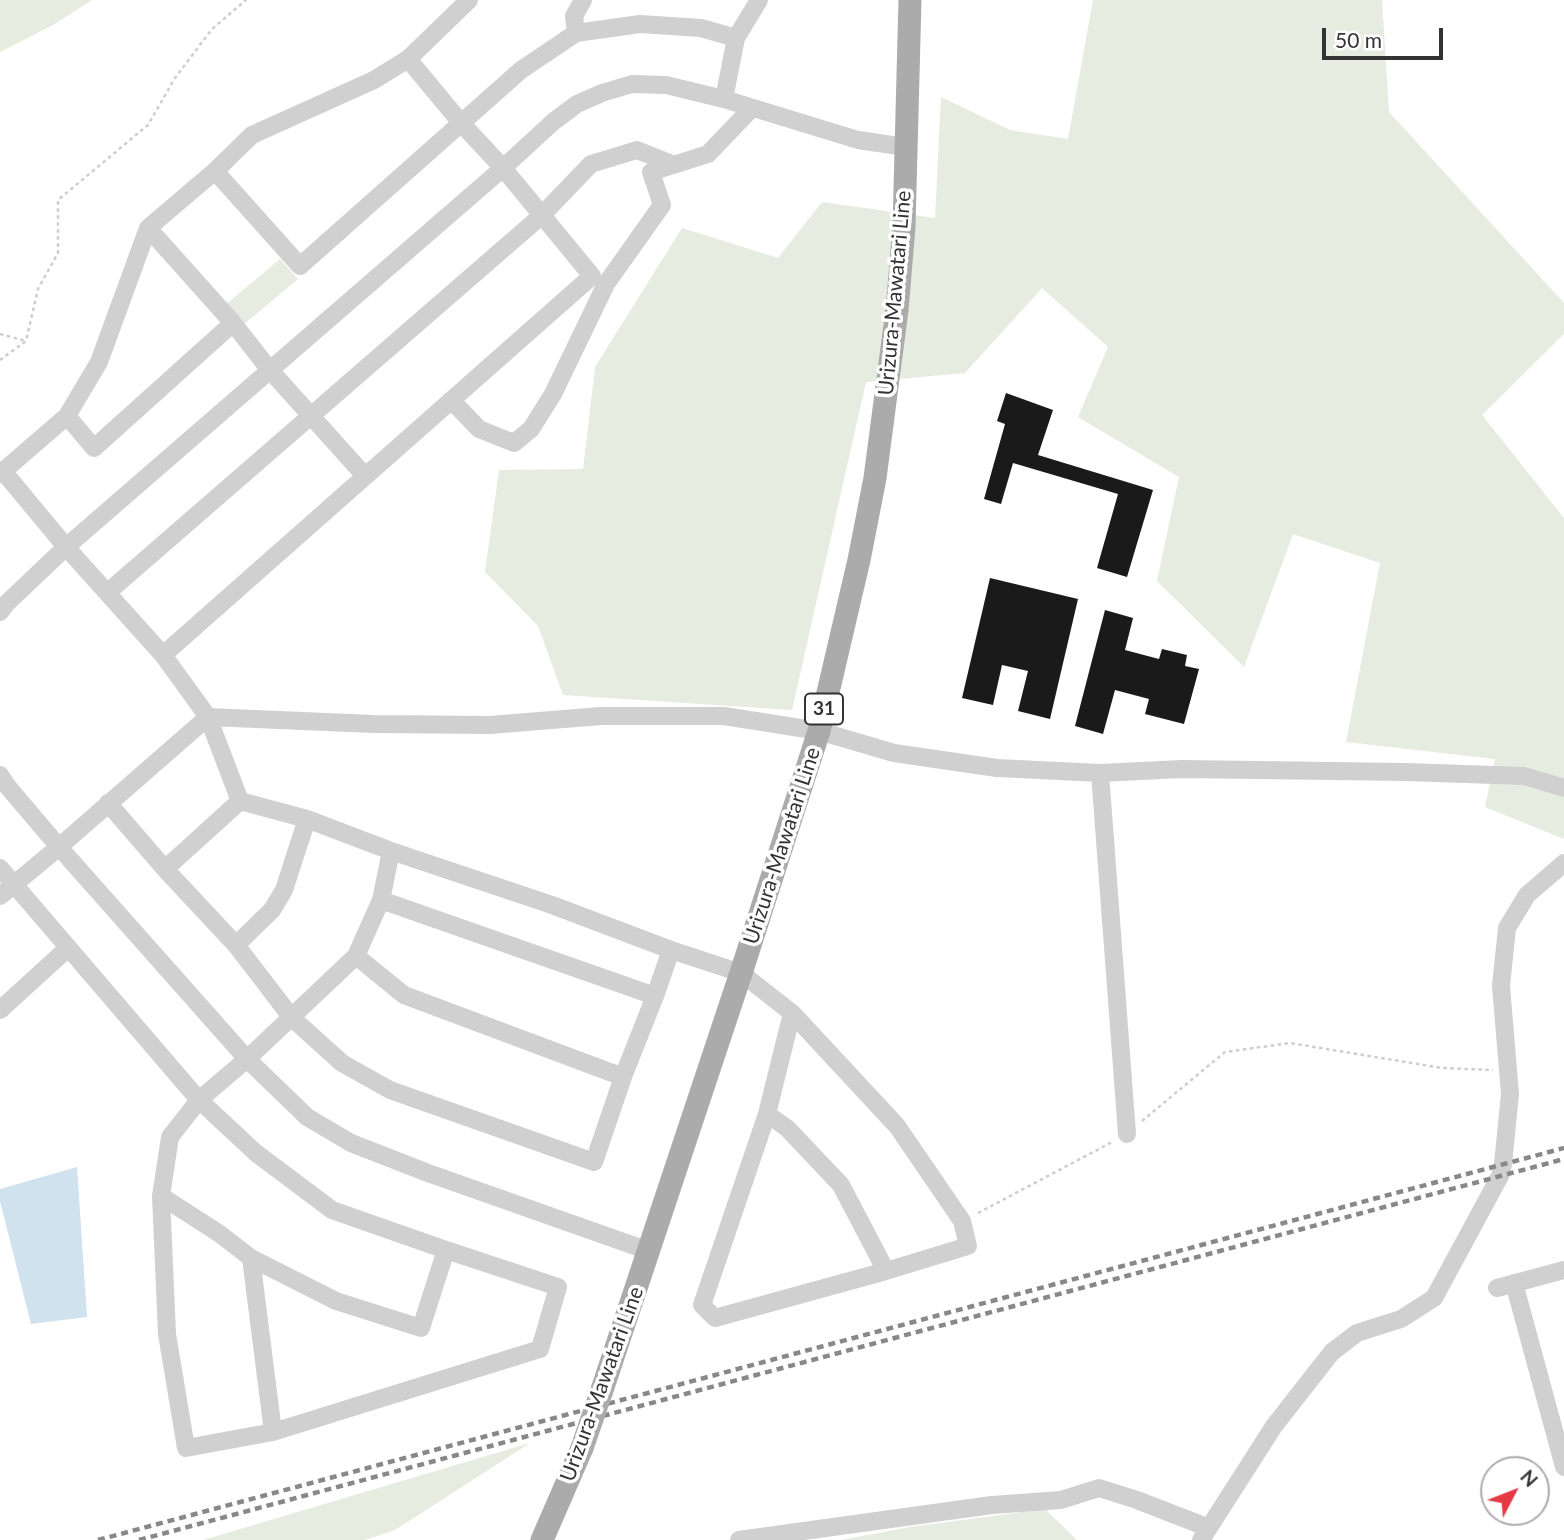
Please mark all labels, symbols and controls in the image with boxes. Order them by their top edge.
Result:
scale bar [1326,14,1447,58]
text: 50 m [1335,27,1382,52]
street label: Urizura-Mawatari Line [873,189,917,397]
road number: 31 [805,694,843,724]
street label: Urizura-Mawatari Line [738,744,826,948]
street label: Urizura-Mawatari Line [555,1283,649,1485]
north arrow [1480,1456,1550,1526]
text: N [1516,1465,1543,1491]

